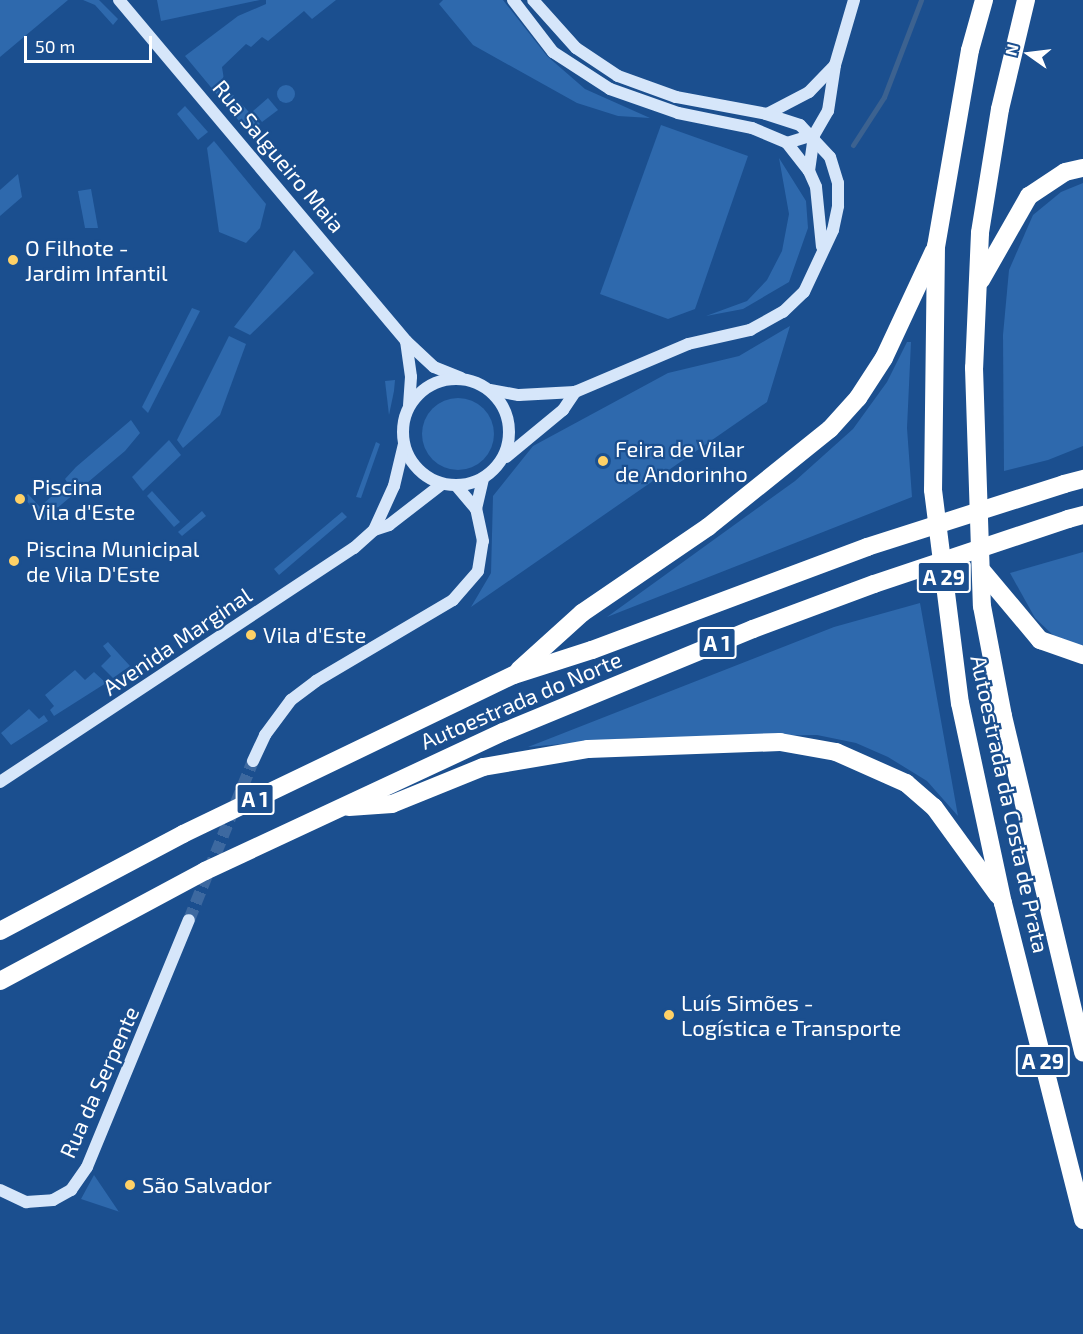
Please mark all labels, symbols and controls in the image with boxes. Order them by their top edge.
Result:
scale bar [27,24,154,62]
north arrow [999,24,1059,84]
text: 50 m [35,35,75,57]
text: N [1000,42,1022,57]
street label: Rua Salgueiro Maia [208,74,350,238]
place label: O Filhote - Jardim Infantil [25,234,168,286]
marker: O Filhote - Jardim Infantil [6,253,20,267]
place label: Feira de Vilar de Andorinho [615,435,748,487]
marker: Feira de Vilar de Andorinho [596,454,610,468]
place label: Piscina Vila d'Este [32,473,135,524]
marker: Piscina Vila d'Este [13,492,27,506]
place label: Piscina Municipal de Vila D'Este [26,535,199,586]
marker: Piscina Municipal de Vila D'Este [7,554,21,568]
road number: A 29 [916,559,972,595]
street label: Avenida Marginal [98,582,256,700]
place label: Vila d'Este [263,622,366,648]
road number: A 1 [696,625,738,661]
marker: Vila d'Este [244,628,258,642]
street label: Autoestrada do Norte [416,646,626,754]
street label: Autoestrada da Costa de Prata [966,653,1054,955]
road number: A 1 [234,781,276,817]
place label: Luís Simões - Logística e Transporte [681,989,902,1040]
street label: Rua da Serpente [54,1002,144,1162]
marker: Luís Simões - Logística e Transporte [662,1008,676,1022]
road number: A 29 [1014,1043,1072,1079]
place label: São Salvador [142,1172,272,1198]
marker: São Salvador [123,1178,137,1192]

